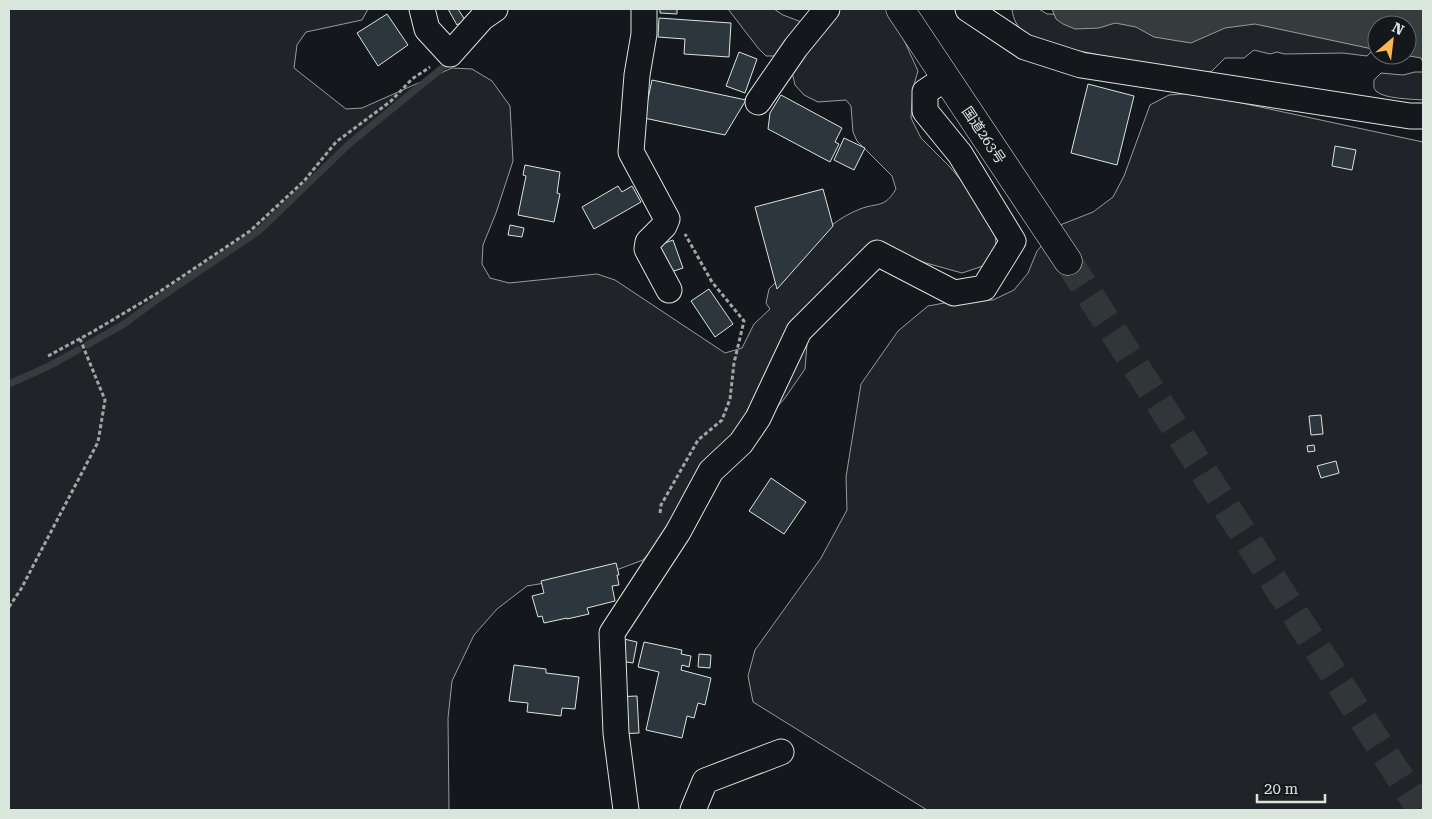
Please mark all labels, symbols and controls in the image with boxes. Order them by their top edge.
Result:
north arrow [1367,15,1417,65]
text: N [1390,19,1407,38]
street label: 国道263号 [959,103,1009,167]
scale bar [1257,772,1324,804]
text: 20 m [1264,780,1299,798]

